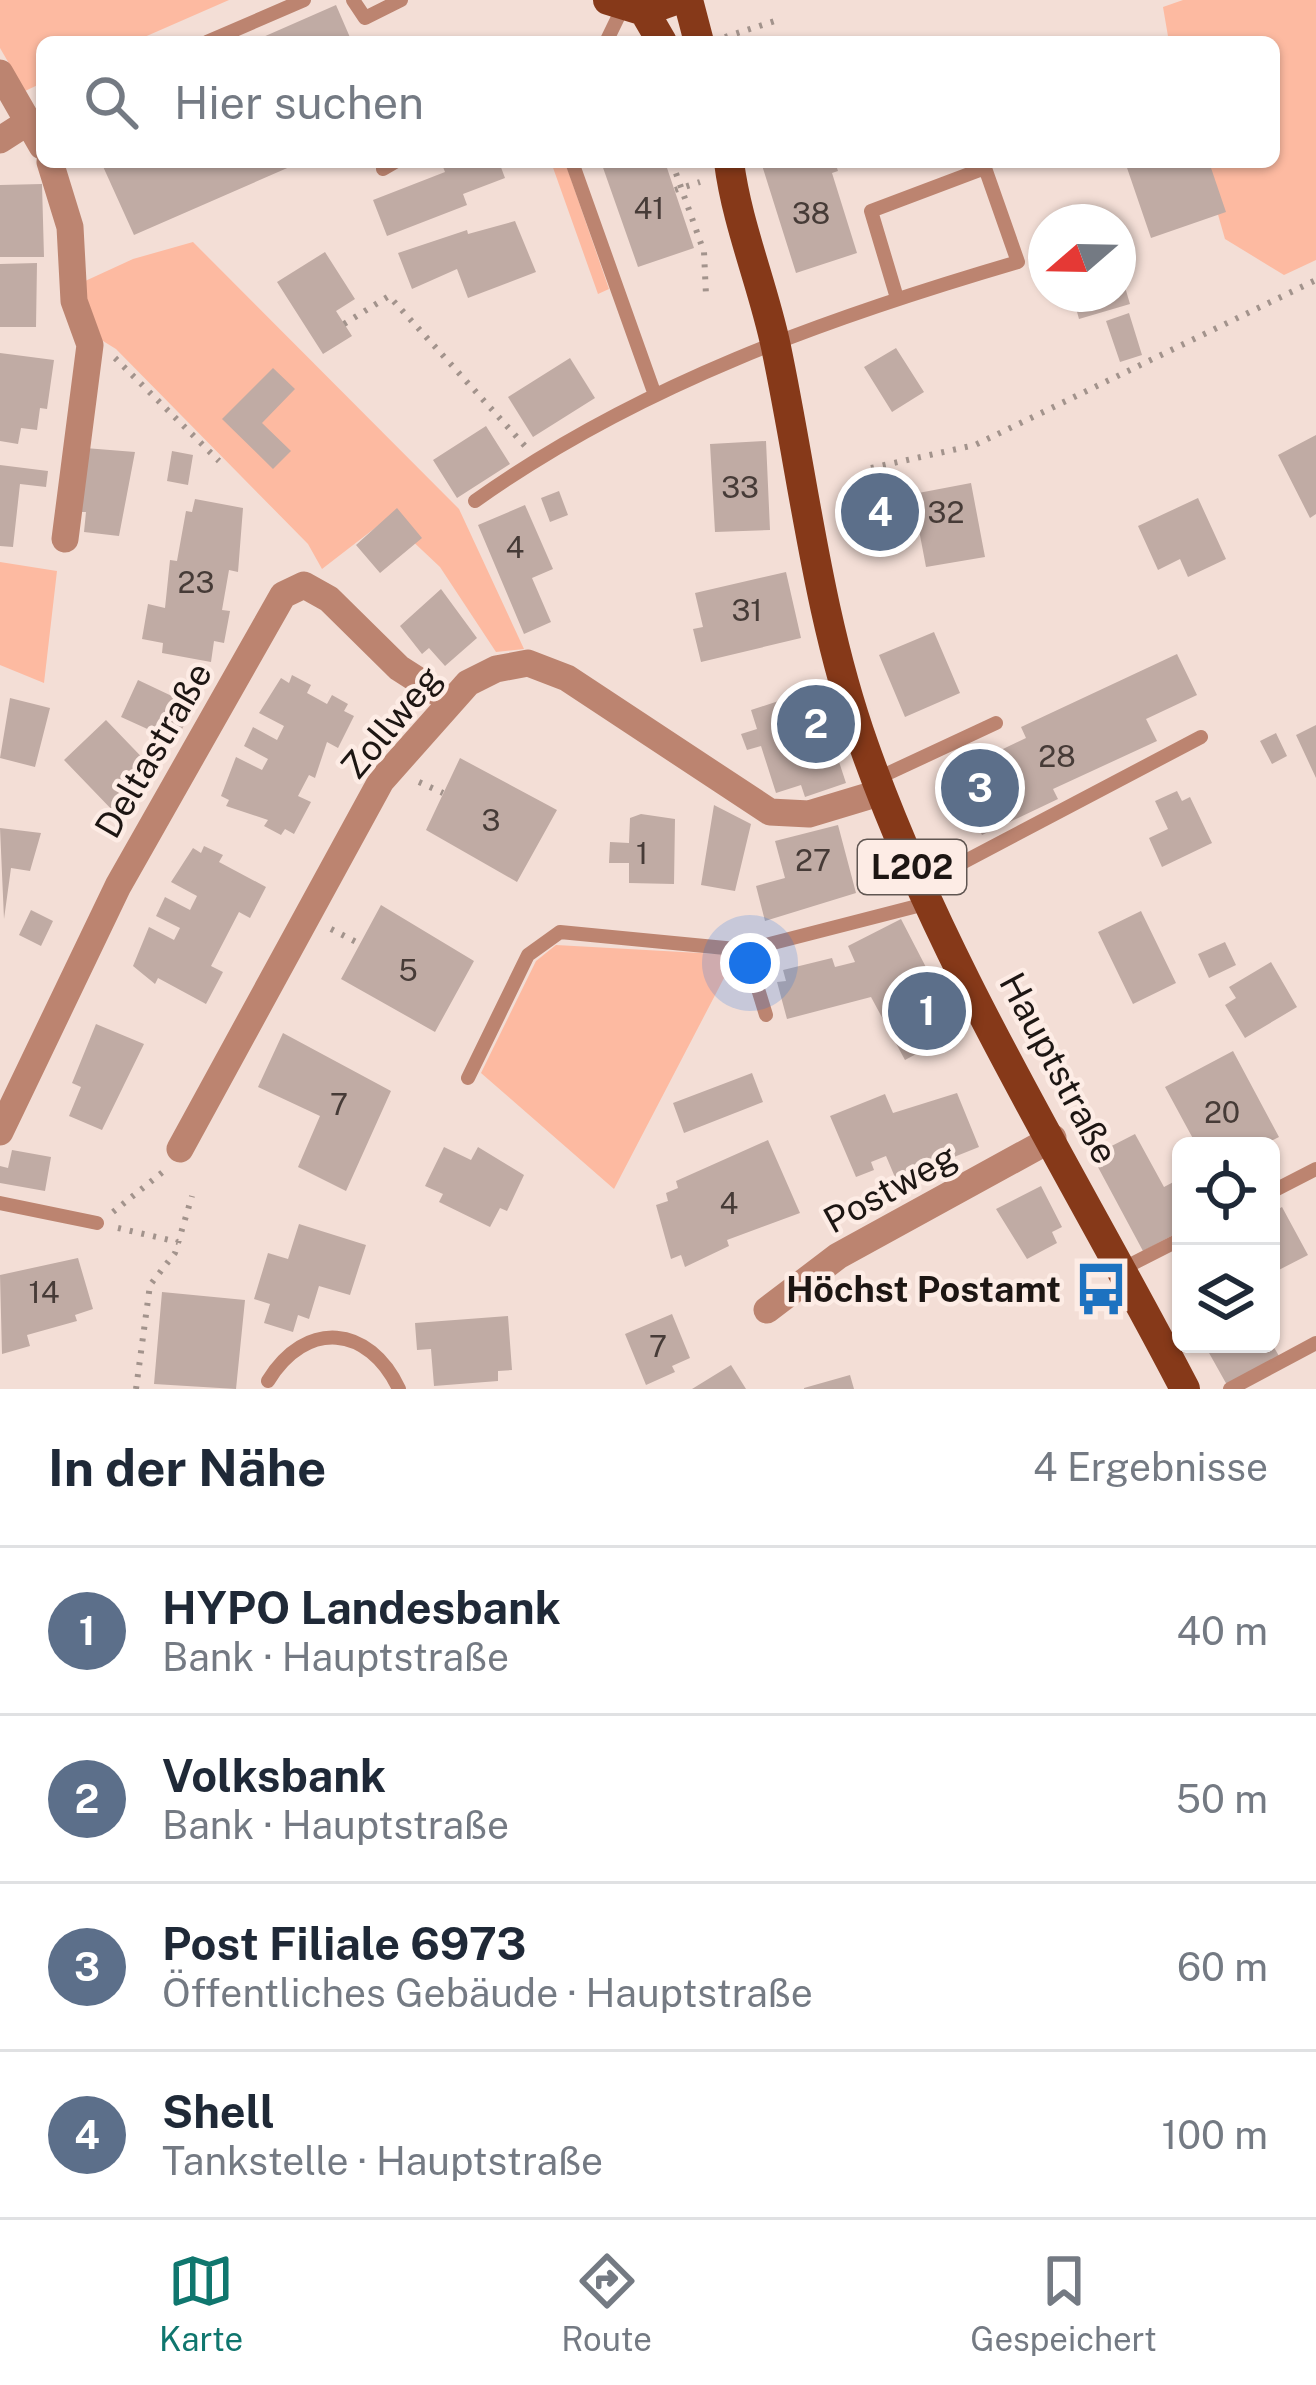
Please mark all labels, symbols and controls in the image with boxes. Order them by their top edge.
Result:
search box [36,36,1280,168]
icon: search [78,69,144,135]
text: Hier suchen [174,76,424,129]
house number: 41 [633,190,665,226]
house number: 38 [792,195,830,231]
north arrow [1028,204,1136,312]
pin: 4 [841,467,919,557]
house number: 33 [721,469,759,505]
house number: 32 [928,494,964,530]
house number: 4 [506,529,524,565]
house number: 23 [178,564,214,600]
house number: 31 [731,592,763,628]
street label: Deltastraße [86,655,220,845]
street label: Zollweg [332,657,450,787]
pin: 2 [777,679,855,769]
house number: 28 [1038,738,1076,774]
pin: 3 [941,743,1019,833]
house number: 3 [482,802,500,838]
house number: 1 [636,835,648,871]
road number: L202 [858,840,966,894]
house number: 27 [795,842,831,878]
your location [720,933,780,993]
house number: 5 [398,952,418,988]
pin: 1 [888,966,966,1056]
street label: Hauptstraße [991,966,1127,1170]
house number: 7 [330,1086,348,1122]
house number: 20 [1204,1094,1240,1130]
street label: Postweg [816,1134,964,1242]
map controls [1172,1137,1280,1353]
button: locate [1172,1137,1280,1245]
house number: 4 [720,1185,738,1221]
button: layers [1172,1245,1280,1353]
bus stop icon: Höchst Postamt [1072,1260,1130,1318]
place label: Höchst Postamt [786,1268,1061,1310]
house number: 14 [28,1274,60,1310]
house number: 7 [649,1328,667,1364]
text: In der Nähe [48,1438,326,1497]
text: 4 Ergebnisse [1033,1444,1268,1490]
text: HYPO Landesbank [162,1581,561,1634]
text: 1 [79,1608,95,1654]
text: 40 m [1176,1608,1268,1654]
text: Bank · Hauptstraße [162,1634,509,1680]
text: Volksbank [162,1749,386,1802]
text: 2 [75,1776,99,1822]
text: 50 m [1176,1776,1268,1822]
text: Bank · Hauptstraße [162,1802,509,1848]
text: Post Filiale 6973 [162,1917,526,1970]
text: 3 [74,1944,100,1990]
text: 60 m [1177,1944,1268,1990]
text: Öffentliches Gebäude · Hauptstraße [162,1970,813,2016]
text: Shell [162,2085,275,2138]
text: 4 [74,2112,100,2158]
text: 100 m [1161,2112,1268,2158]
text: Tankstelle · Hauptstraße [162,2138,603,2184]
tab: Karte [159,2248,243,2358]
tab: Route [561,2248,652,2358]
tab: Gespeichert [970,2248,1157,2358]

